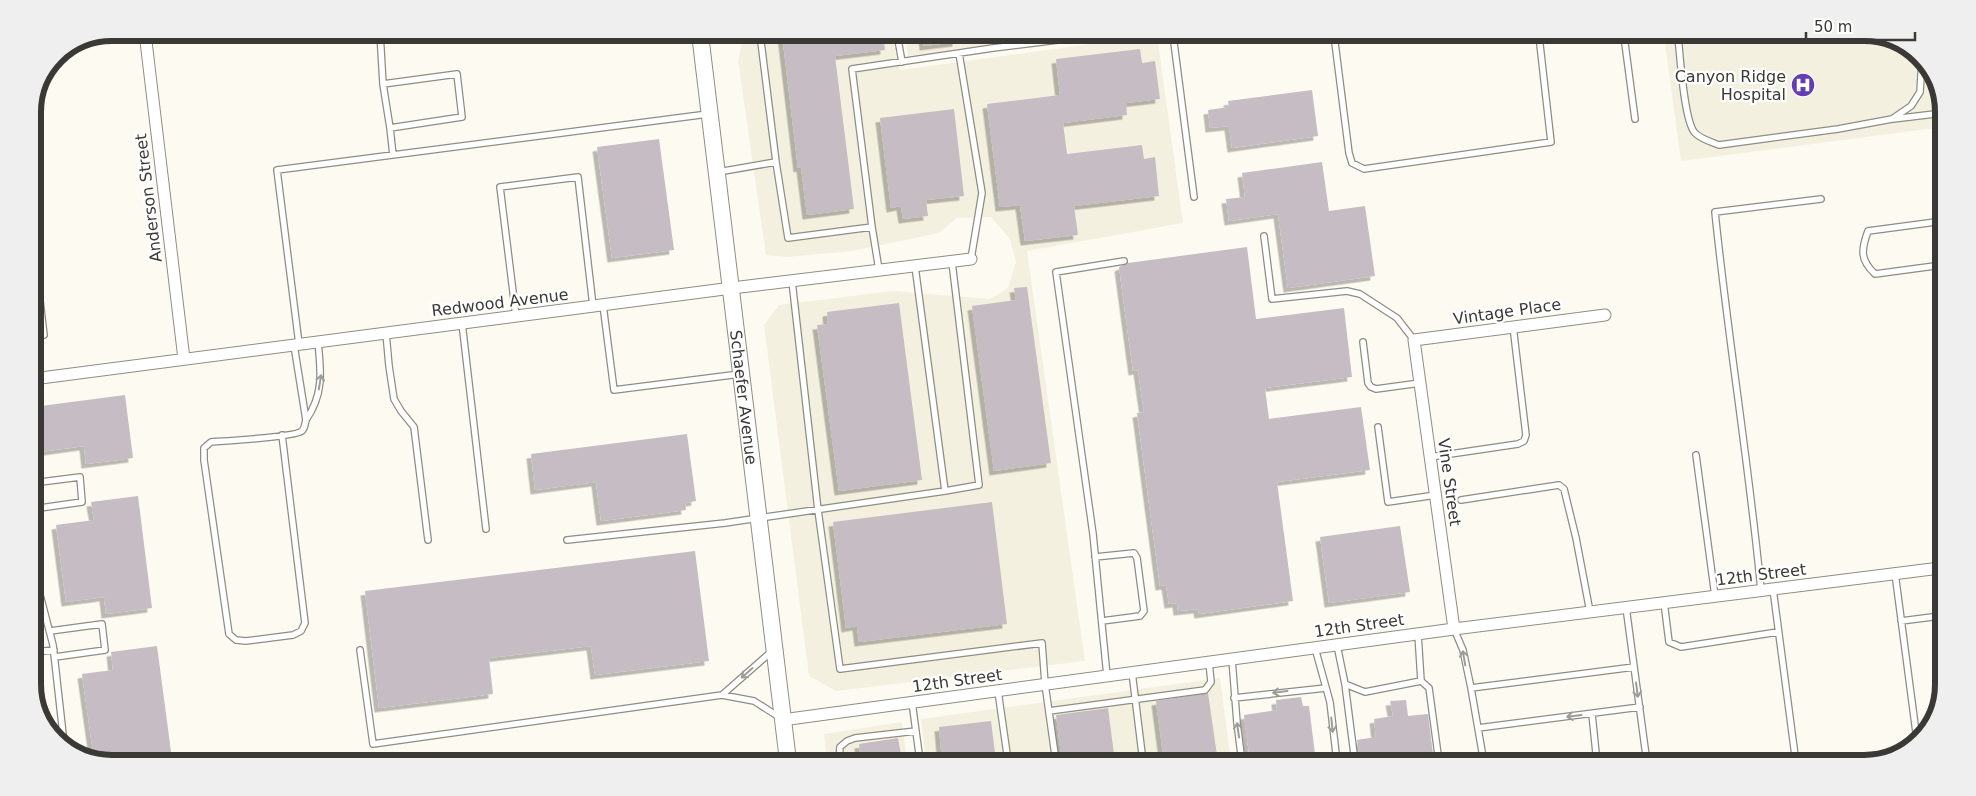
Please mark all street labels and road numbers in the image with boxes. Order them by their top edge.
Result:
street label: Anderson Street [131,132,166,263]
street label: Redwood Avenue [431,285,570,320]
street label: Vintage Place [1452,295,1562,328]
street label: Schaefer Avenue [726,329,761,466]
street label: Vine Street [1434,437,1465,527]
street label: 12th Street [1715,560,1807,589]
street label: 12th Street [1313,610,1405,641]
street label: 12th Street [911,665,1003,696]

